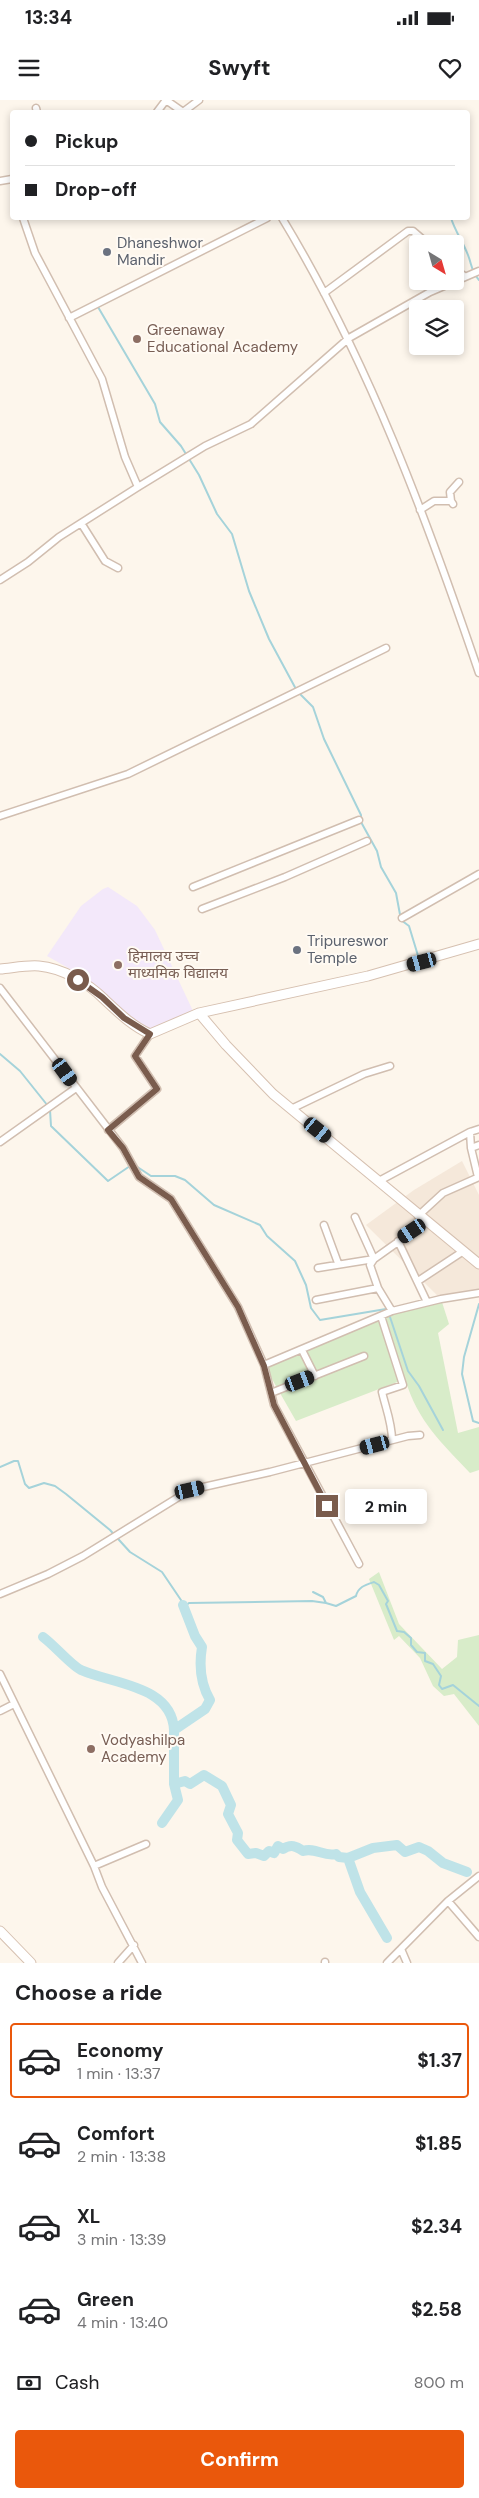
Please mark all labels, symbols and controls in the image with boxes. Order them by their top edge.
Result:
text: 13:34 [25,5,72,30]
text: Swyft [208,53,271,82]
icon: menu [15,54,43,82]
icon: heart [436,54,464,82]
text: Pickup [55,129,119,154]
text: Drop-off [55,177,137,202]
place label: Dhaneshwor Mandir [117,233,203,270]
north arrow [409,235,464,290]
map controls [409,235,464,355]
marker: Dhaneshwor Mandir [101,246,113,258]
button: layers [409,300,464,355]
place label: Greenaway Educational Academy [147,320,299,357]
marker: Greenaway Educational Academy [131,333,143,345]
place label: Tripureswor Temple [307,931,389,968]
marker: Tripureswor Temple [291,944,303,956]
place label: हिमालय उच्च माध्यमिक विद्यालय [128,946,228,983]
car [405,951,438,973]
marker: हिमालय उच्च माध्यमिक विद्यालय [112,959,124,971]
route start [67,969,89,991]
car [50,1055,79,1089]
car [301,1115,334,1145]
car [395,1216,428,1246]
car [283,1369,316,1393]
car [358,1434,391,1456]
car [173,1479,206,1501]
callout: 2 min [344,1488,427,1524]
route end [316,1495,338,1517]
text: 2 min [365,1496,407,1517]
place label: Vodyashilpa Academy [101,1730,185,1767]
marker: Vodyashilpa Academy [85,1743,97,1755]
text: Choose a ride [15,1978,163,2007]
icon: car [17,2038,62,2083]
text: Economy [77,2038,164,2063]
text: $1.37 [417,2048,462,2073]
text: 1 min · 13:37 [77,2063,161,2084]
icon: car [17,2121,62,2166]
text: Comfort [77,2121,155,2146]
text: $1.85 [415,2131,462,2156]
text: 2 min · 13:38 [77,2146,166,2167]
icon: car [17,2204,62,2249]
text: XL [77,2204,100,2229]
text: $2.34 [411,2214,462,2239]
text: 3 min · 13:39 [77,2229,166,2250]
icon: car [17,2287,62,2332]
text: Green [77,2287,134,2312]
text: $2.58 [411,2297,462,2322]
text: 4 min · 13:40 [77,2312,168,2333]
icon: cash [15,2369,43,2397]
text: Cash [55,2370,99,2395]
text: 800 m [414,2372,464,2393]
button: Confirm [15,2430,464,2488]

